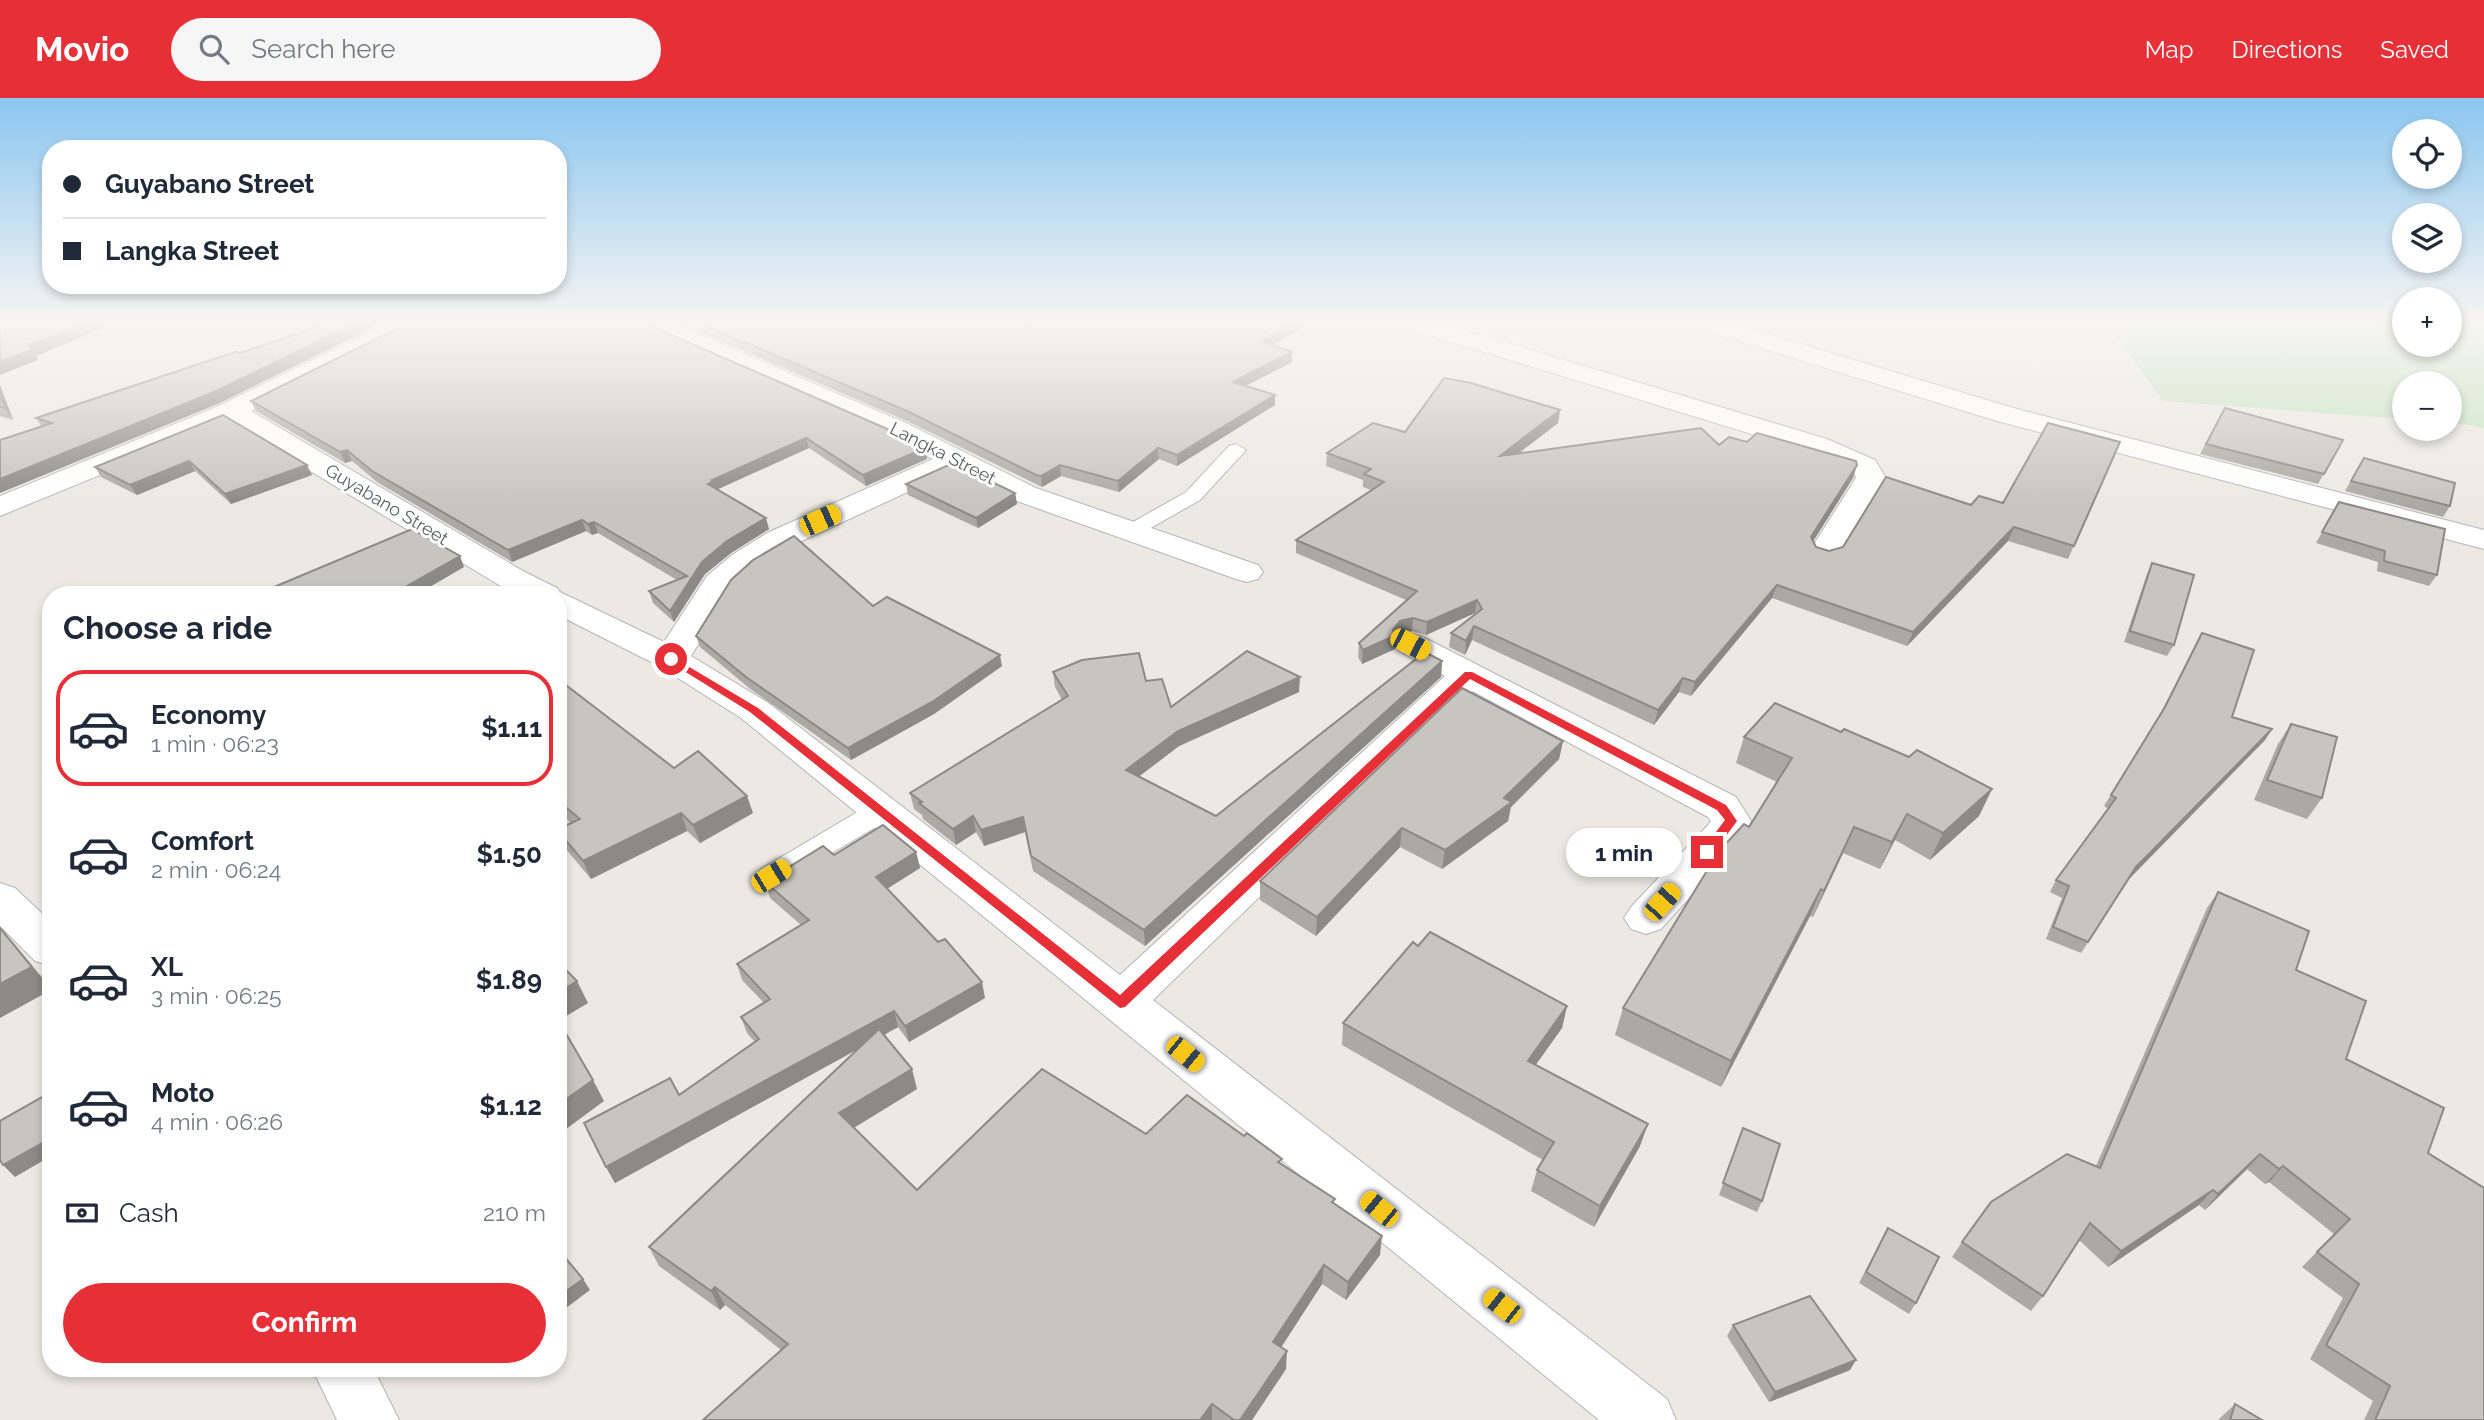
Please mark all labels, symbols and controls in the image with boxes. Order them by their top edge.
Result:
search box [171,18,661,81]
text: Movio [35,30,129,69]
icon: search [195,30,233,68]
text: Search here [251,34,396,64]
text: Map [2145,35,2194,64]
text: Directions [2232,35,2342,64]
text: Saved [2380,35,2449,64]
map controls [2392,119,2462,441]
button: locate [2392,119,2462,189]
text: Guyabano Street [105,169,314,199]
button: layers [2392,203,2462,273]
text: Langka Street [105,236,279,266]
button: + [2392,287,2462,357]
button: − [2392,371,2462,441]
street label: Langka Street [887,417,999,489]
street label: Guyabano Street [322,459,452,549]
car [797,502,844,538]
text: Choose a ride [63,609,272,646]
car [1387,625,1434,663]
route start [655,643,687,675]
icon: car [67,697,130,760]
text: Economy [151,700,266,730]
text: $1.11 [481,713,542,743]
text: 1 min · 06:23 [151,730,279,757]
icon: car [67,823,130,886]
text: Comfort [151,826,254,856]
callout: 1 min [1567,828,1682,876]
route end [1691,836,1723,868]
text: $1.50 [476,839,542,869]
text: 1 min [1595,839,1653,866]
text: 2 min · 06:24 [151,856,281,883]
car [748,856,795,896]
car [1641,879,1684,925]
icon: car [67,949,130,1012]
text: XL [151,952,183,982]
text: $1.89 [476,965,542,995]
text: 3 min · 06:25 [151,982,282,1009]
car [1163,1033,1208,1075]
icon: car [67,1075,130,1138]
text: Moto [151,1078,214,1108]
text: $1.12 [479,1091,542,1121]
text: 4 min · 06:26 [151,1108,283,1135]
car [1357,1188,1402,1230]
icon: cash [63,1194,101,1232]
text: Cash [119,1198,179,1228]
text: 210 m [483,1199,546,1226]
button: Confirm [63,1283,546,1363]
car [1479,1285,1526,1327]

